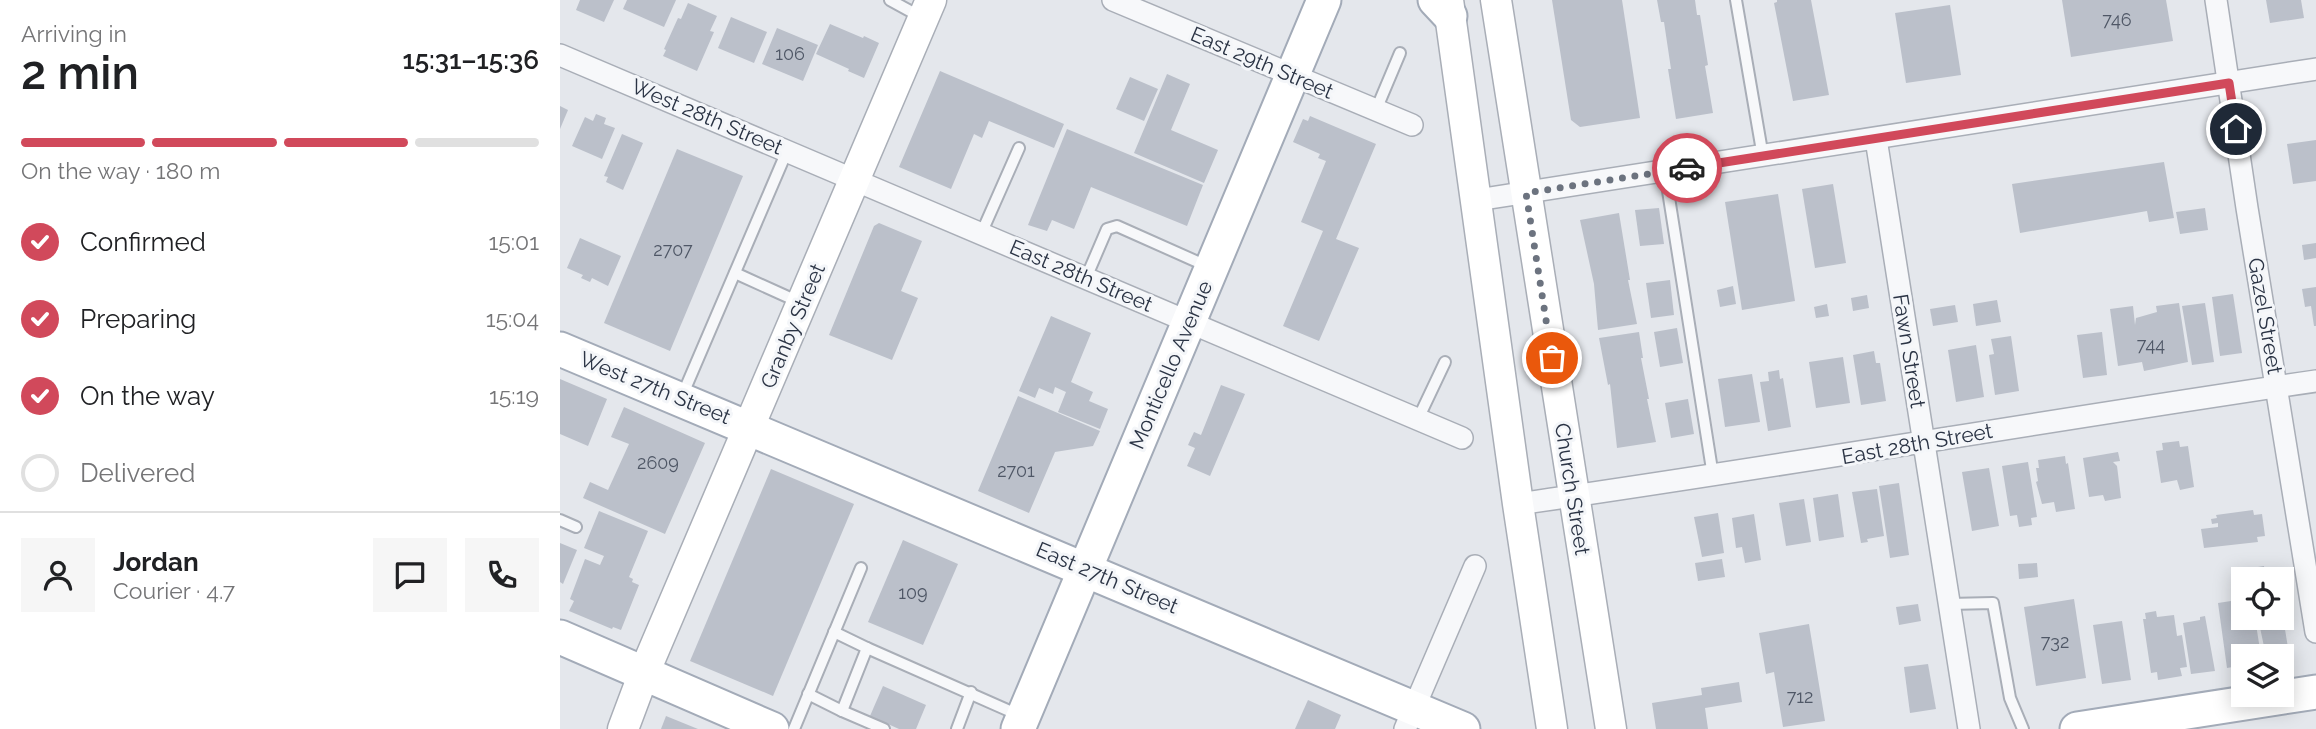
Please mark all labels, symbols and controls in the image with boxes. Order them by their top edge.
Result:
house number: 746 [2102,9,2132,30]
text: Arriving in [21,20,127,47]
street label: East 29th Street [1187,21,1337,104]
house number: 106 [775,43,805,64]
text: 15:31–15:36 [402,45,539,75]
text: 2 min [21,46,139,100]
street label: West 28th Street [628,73,786,160]
pin [2206,99,2266,159]
icon: home [2217,110,2255,148]
courier [1652,133,1722,203]
icon: car [1668,149,1706,187]
text: On the way · 180 m [21,157,220,184]
icon: check [21,223,59,261]
text: Confirmed [80,227,206,257]
text: 15:01 [488,228,539,255]
street label: East 28th Street [1006,234,1156,317]
house number: 2707 [653,239,693,260]
street label: Gazel Street [2243,256,2288,376]
street label: Granby Street [755,260,830,392]
street label: Monticello Avenue [1124,277,1217,453]
street label: Fawn Street [1888,292,1931,410]
icon: check [21,300,59,338]
text: Preparing [80,304,196,334]
text: 15:04 [486,305,539,332]
pin [1522,328,1582,388]
house number: 744 [2137,334,2165,355]
icon: bag [1533,339,1571,377]
street label: West 27th Street [576,346,734,429]
icon: check [21,377,59,415]
text: On the way [80,381,215,411]
text: 15:19 [489,382,539,409]
street label: East 28th Street [1839,418,1994,469]
street label: Church Street [1550,421,1595,557]
house number: 2609 [637,452,679,473]
text: Delivered [80,458,195,488]
house number: 2701 [997,460,1035,481]
street label: East 27th Street [1032,536,1182,619]
button: person [21,538,95,612]
button: chat [373,538,447,612]
button: phone [465,538,539,612]
text: Jordan [113,547,199,577]
map controls [2231,567,2294,707]
button: locate [2231,567,2294,630]
text: Courier · 4.7 [113,577,235,604]
house number: 109 [898,582,928,603]
house number: 732 [2041,631,2069,652]
button: layers [2231,644,2294,707]
house number: 712 [1787,686,1813,707]

